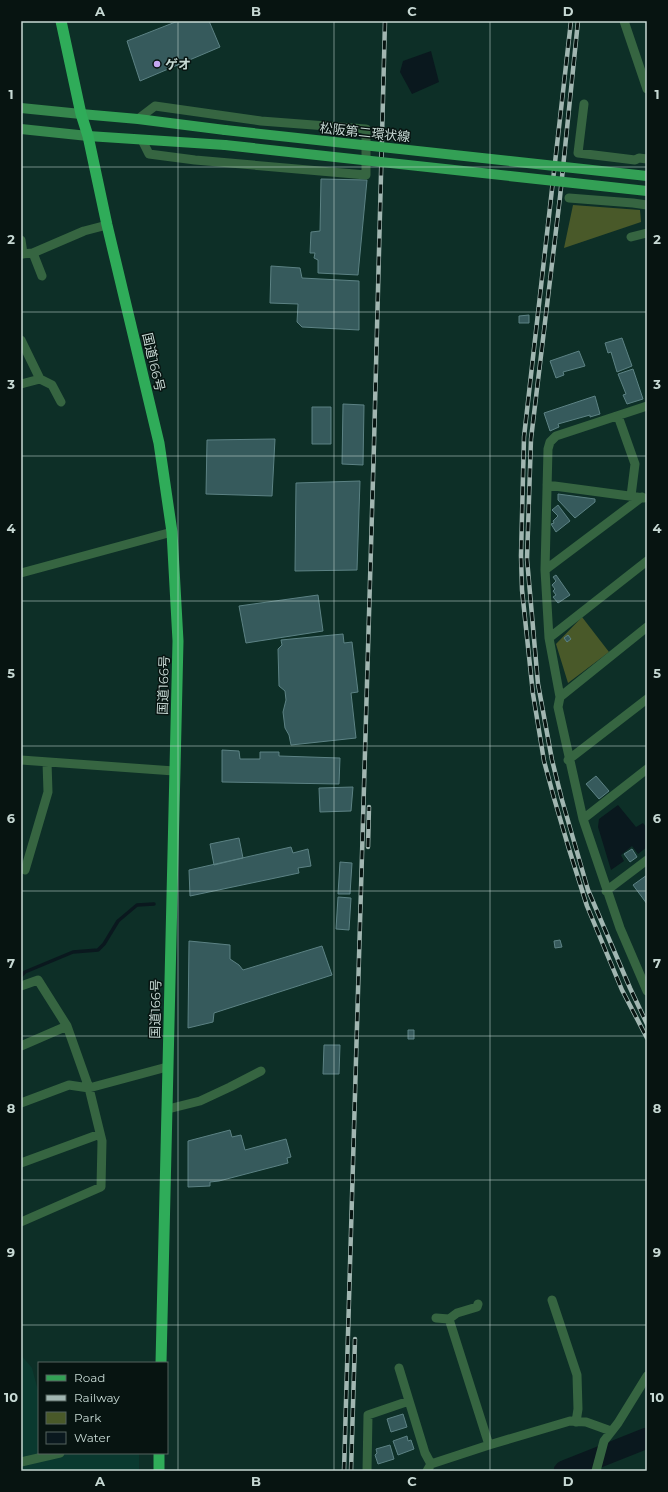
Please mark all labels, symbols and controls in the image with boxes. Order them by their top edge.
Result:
text: A [94,3,106,19]
text: B [251,3,261,19]
text: C [407,3,417,19]
text: D [563,3,574,19]
place label: ゲオ [165,56,191,72]
marker: ゲオ [152,59,162,69]
text: 1 [8,86,14,102]
text: 1 [654,86,660,102]
street label: 松阪第二環状線 [319,119,411,145]
text: 2 [7,231,15,247]
text: 2 [653,231,661,247]
street label: 国道166号 [140,331,168,393]
text: 3 [6,376,15,392]
text: 3 [652,376,661,392]
text: 4 [7,520,16,536]
text: 4 [653,520,662,536]
street label: 国道166号 [154,655,172,715]
text: 5 [7,665,15,681]
text: 5 [653,665,661,681]
text: 6 [7,810,16,826]
text: 6 [653,810,662,826]
text: 7 [7,955,15,971]
text: 7 [653,955,661,971]
street label: 国道166号 [146,979,164,1039]
text: 8 [7,1100,16,1116]
text: 8 [653,1100,662,1116]
text: 9 [7,1244,15,1260]
text: 9 [653,1244,661,1260]
legend [38,1362,168,1454]
text: Road [74,1370,105,1385]
text: 10 [4,1389,18,1405]
text: 10 [650,1389,664,1405]
text: Railway [74,1390,120,1405]
text: Park [74,1410,102,1425]
text: Water [74,1430,111,1445]
text: A [94,1473,106,1489]
text: B [251,1473,261,1489]
text: C [407,1473,417,1489]
text: D [563,1473,574,1489]

